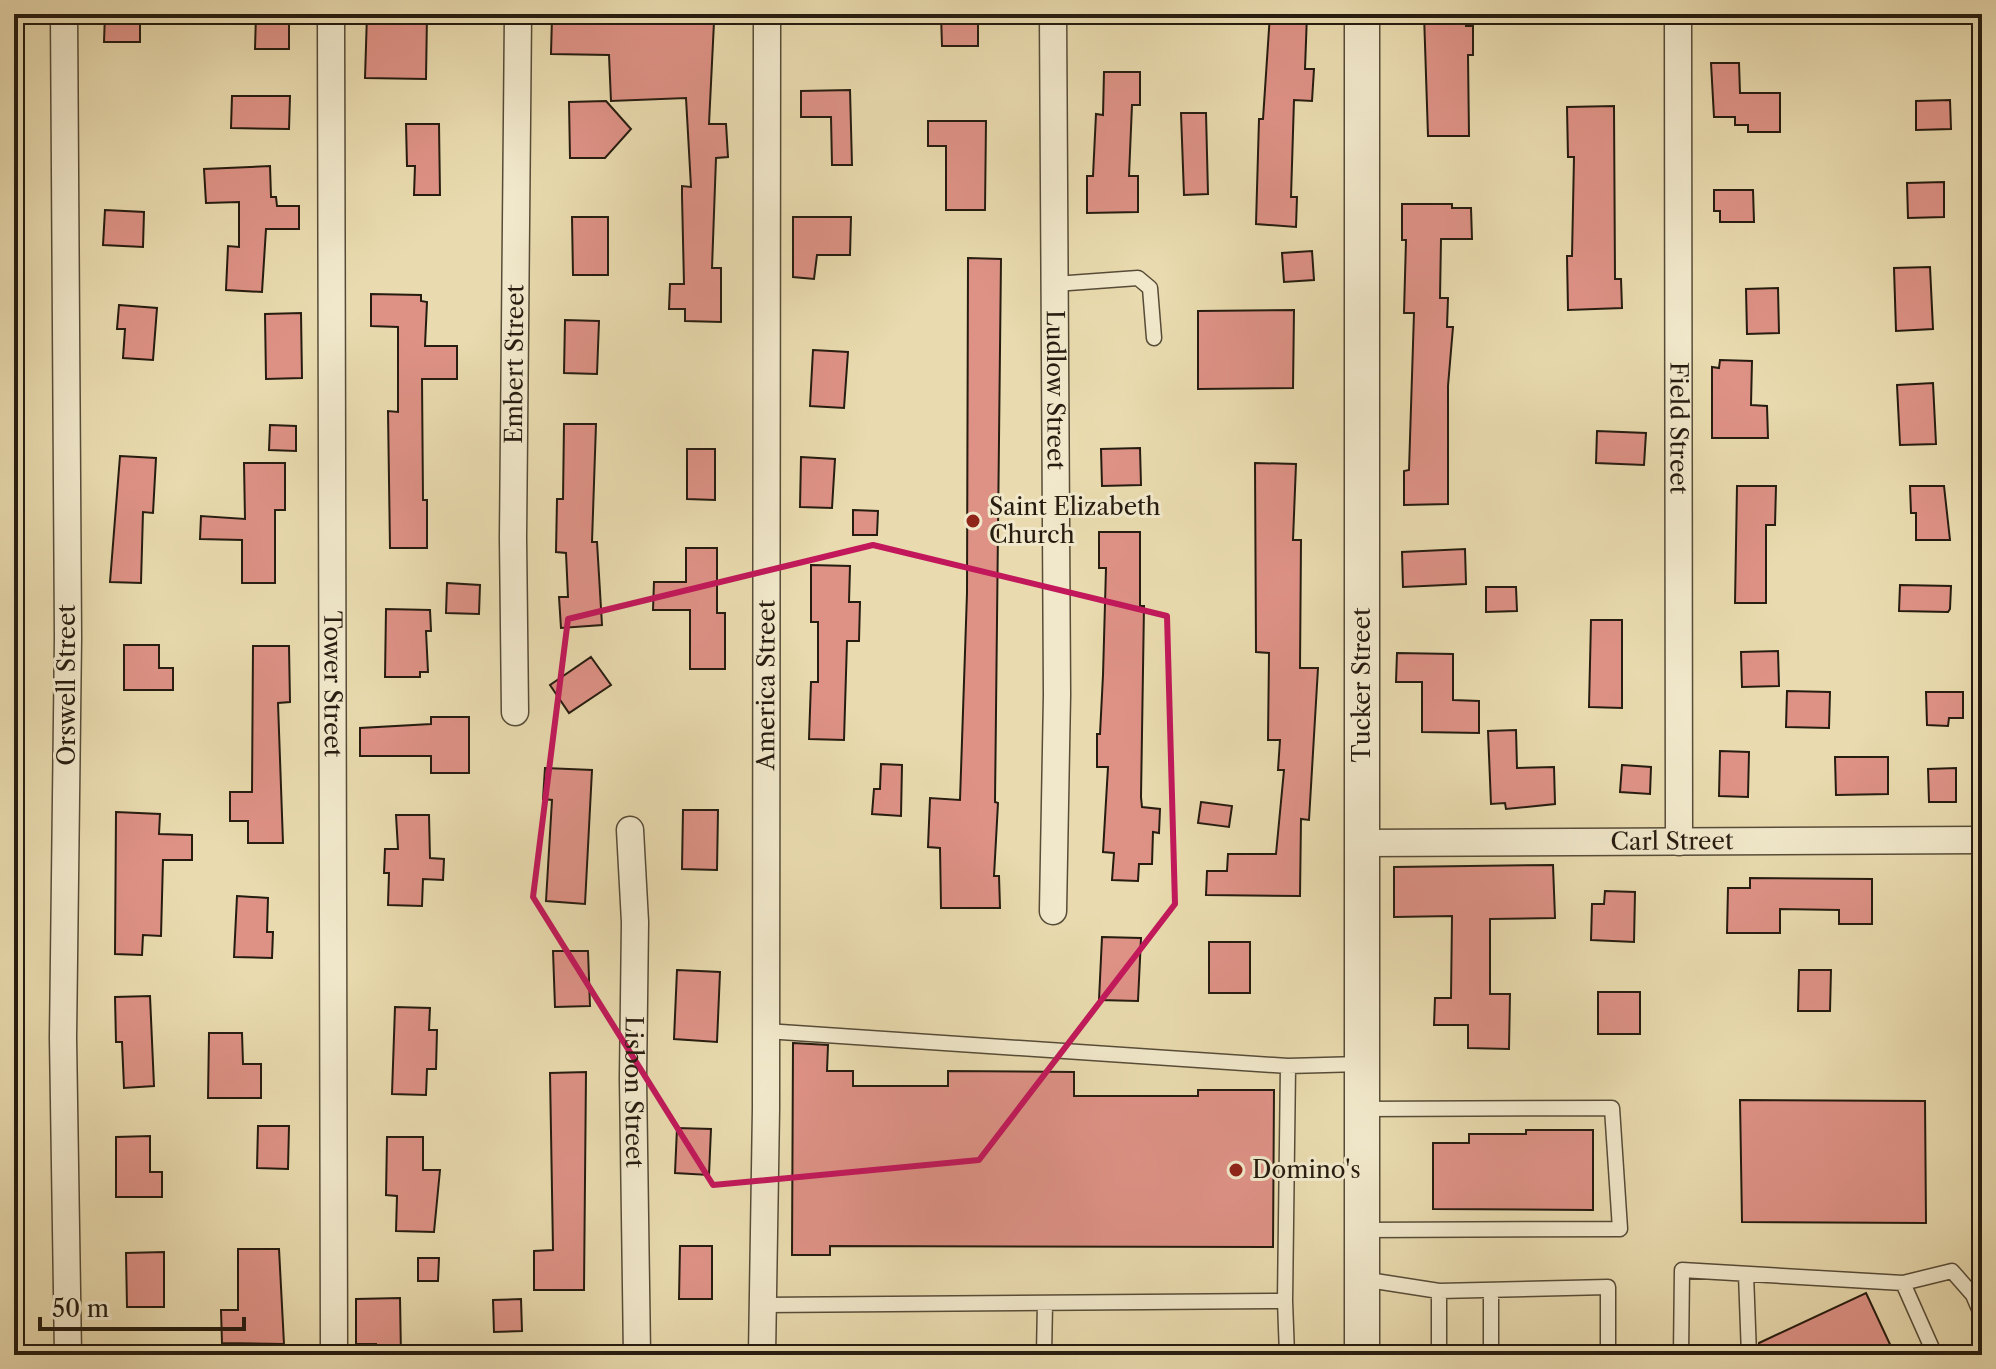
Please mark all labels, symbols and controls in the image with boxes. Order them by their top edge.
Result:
street label: Embert Street [499,283,529,444]
street label: Ludlow Street [1041,310,1071,471]
street label: Field Street [1664,362,1694,495]
place label: Saint Elizabeth Church [989,492,1161,549]
marker: Saint Elizabeth Church [964,512,982,530]
street label: America Street [751,599,780,771]
street label: Orswell Street [52,604,81,766]
street label: Tucker Street [1347,607,1376,762]
street label: Tower Street [318,611,348,758]
street label: Carl Street [1610,826,1734,856]
street label: Lisbon Street [619,1016,649,1169]
place label: Domino's [1252,1155,1361,1184]
marker: Domino's [1227,1161,1245,1179]
scale bar [40,1281,244,1331]
text: 50 m [52,1294,109,1323]

